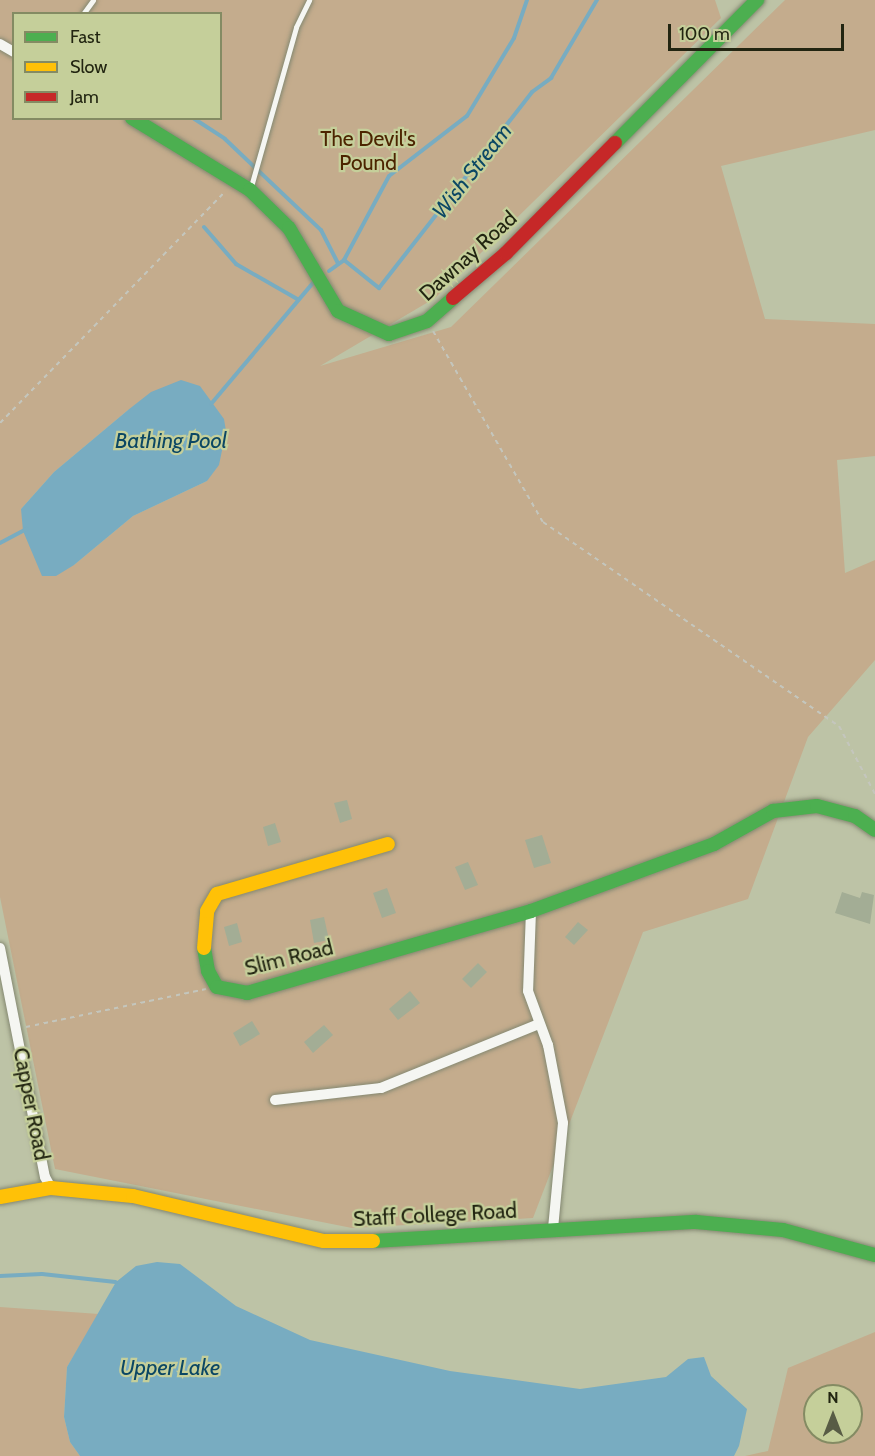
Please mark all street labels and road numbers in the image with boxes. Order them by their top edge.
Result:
street label: Dawnay Road [414,206,522,306]
street label: Slim Road [242,935,336,981]
street label: Capper Road [8,1046,54,1162]
street label: Staff College Road [353,1198,517,1232]

